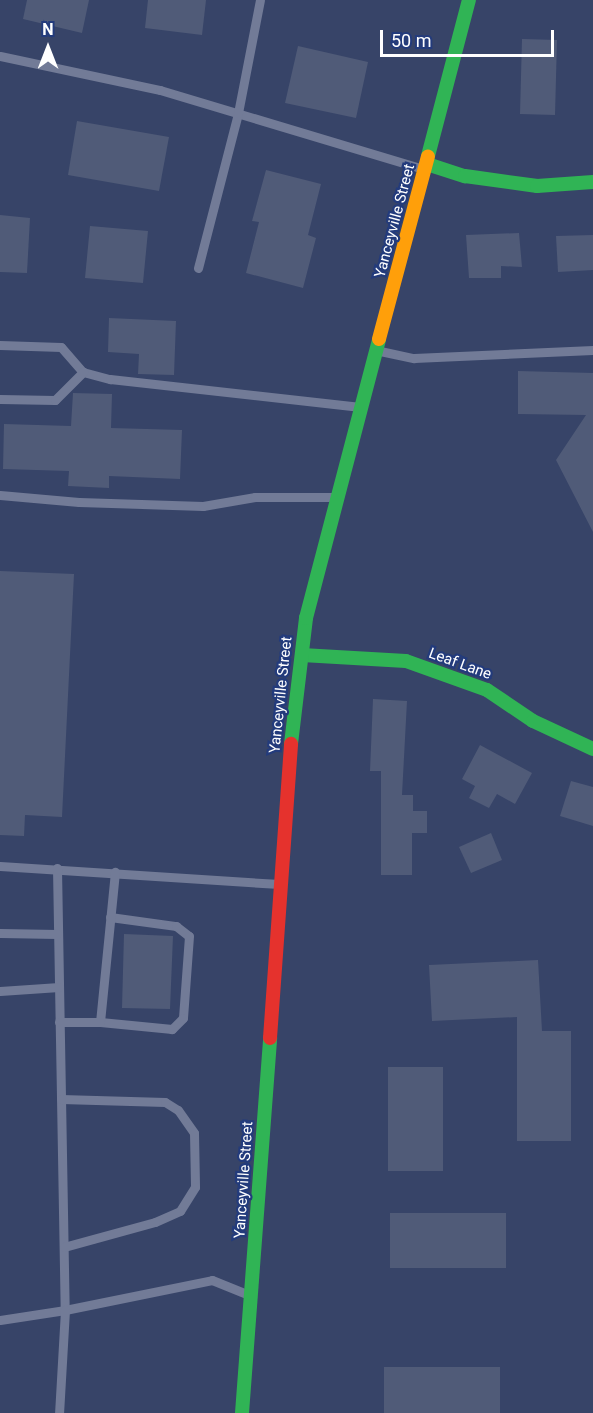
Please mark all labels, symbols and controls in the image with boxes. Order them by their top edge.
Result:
north arrow [18,18,78,78]
scale bar [383,18,557,56]
text: N [42,20,54,39]
text: 50 m [391,30,431,51]
street label: Yanceyville Street [371,162,419,280]
street label: Yanceyville Street [266,636,296,754]
street label: Leaf Lane [426,644,494,684]
street label: Yanceyville Street [231,1121,257,1239]

